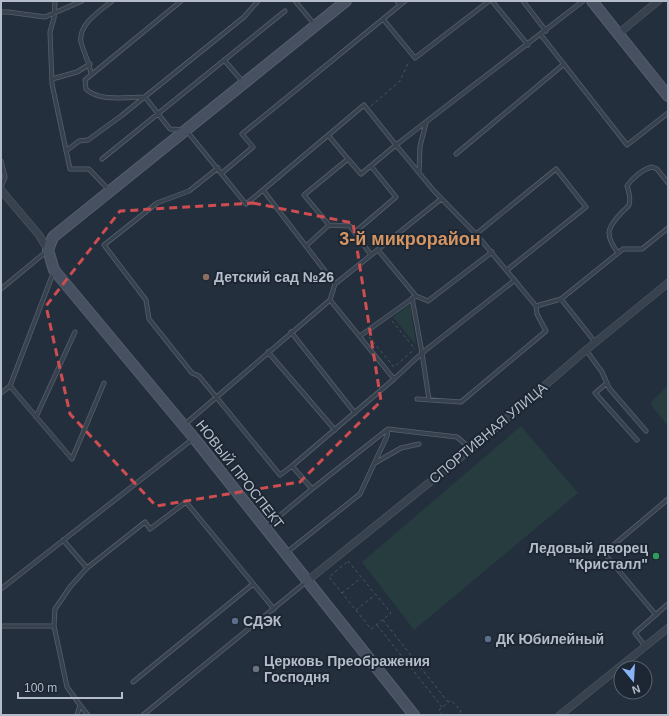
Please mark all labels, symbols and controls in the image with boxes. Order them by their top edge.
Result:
district label: 3-й микрорайон [339,229,481,249]
place label: Детский сад №26 [214,269,334,285]
marker: Детский сад №26 [201,272,211,282]
street label: СПОРТИВНАЯ УЛИЦА [426,379,551,487]
street label: НОВЫЙ ПРОСПЕКТ [193,416,288,532]
place label: Ледовый дворец "Кристалл" [529,540,648,572]
marker: Ледовый дворец "Кристалл" [651,551,661,561]
place label: СДЭК [243,613,282,629]
marker: СДЭК [230,616,240,626]
place label: ДК Юбилейный [496,631,604,647]
marker: ДК Юбилейный [483,634,493,644]
place label: Церковь Преображения Господня [264,653,430,685]
north arrow [613,660,653,700]
marker: Церковь Преображения Господня [251,664,261,674]
scale bar [18,674,122,700]
text: 100 m [24,681,57,695]
text: N [630,683,642,696]

